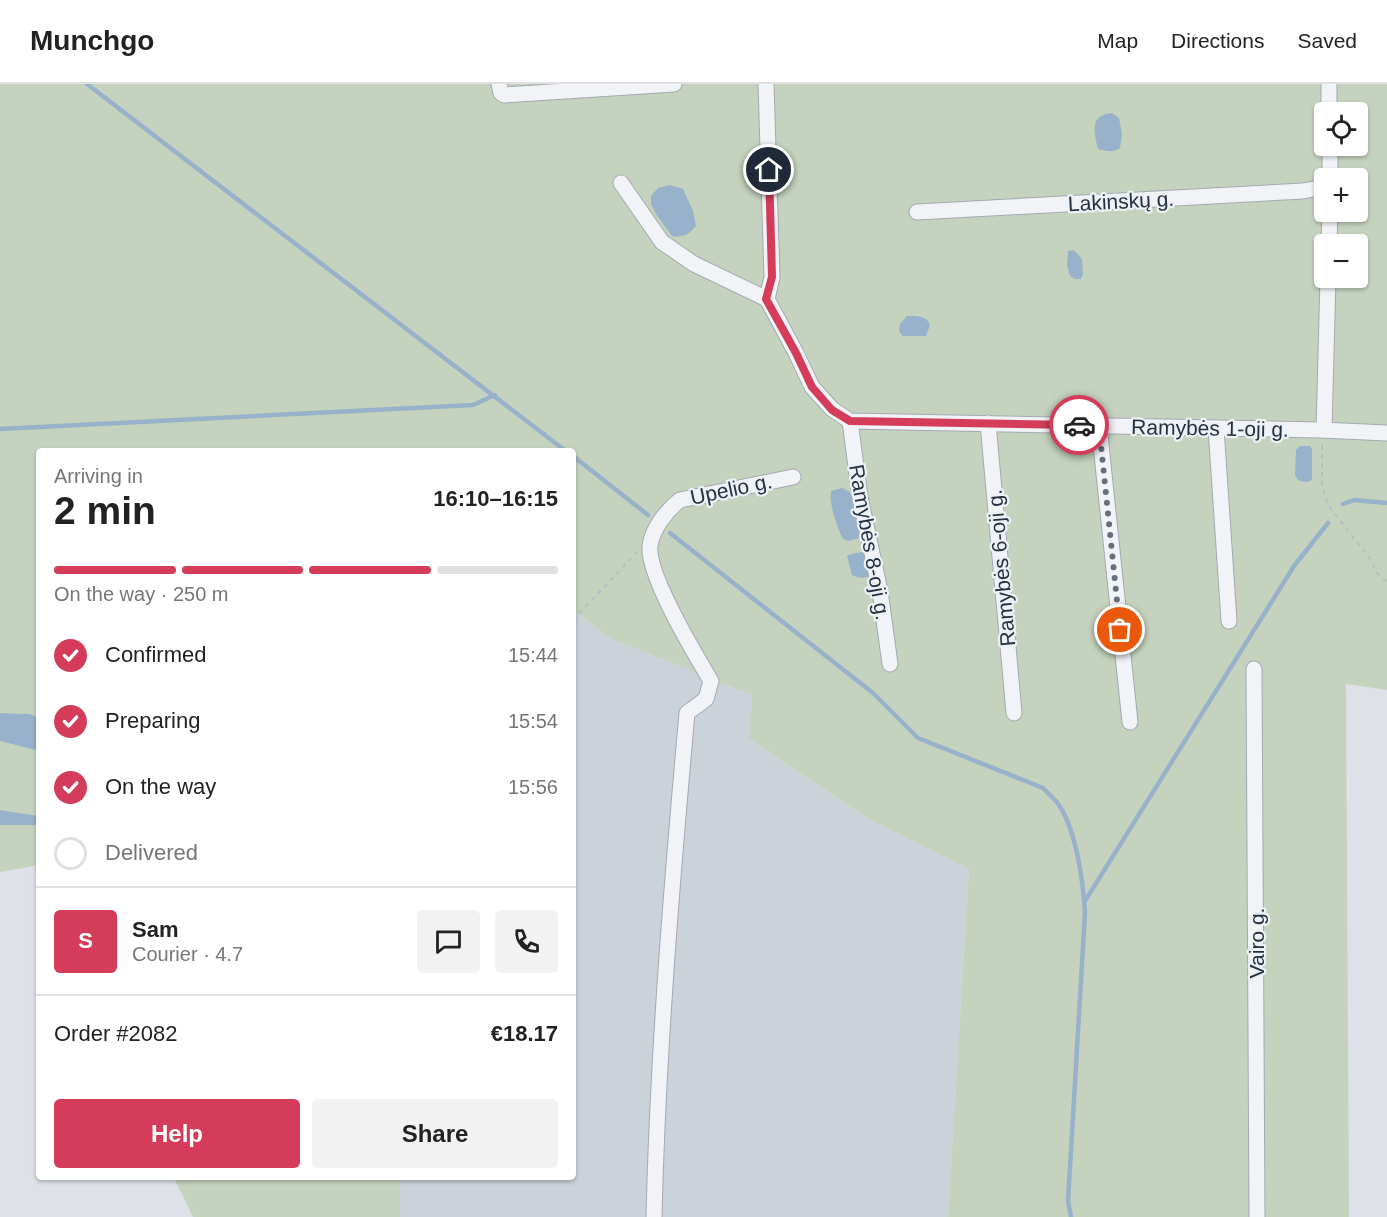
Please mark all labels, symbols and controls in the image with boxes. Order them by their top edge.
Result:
text: Munchgo [30,25,154,56]
text: Map [1097,29,1138,52]
text: Directions [1171,29,1264,52]
text: Saved [1297,29,1357,52]
map controls [1314,102,1368,288]
button: locate [1314,102,1368,156]
pin [743,144,794,195]
icon: home [752,153,785,186]
button: + [1314,168,1368,222]
street label: Lakinskų g. [1067,187,1175,215]
button: − [1314,234,1368,288]
courier [1049,395,1109,455]
icon: car [1063,409,1096,442]
street label: Ramybės 1-oji g. [1131,415,1289,441]
street label: Ramybės 8-oji g. [845,462,895,622]
text: Arriving in [54,465,143,487]
street label: Upelio g. [688,469,774,509]
text: 16:10–16:15 [433,486,558,511]
text: 2 min [54,489,156,532]
street label: Ramybės 6-oji g. [983,489,1019,647]
text: On the way · 250 m [54,583,229,605]
pin [1094,604,1145,655]
icon: bag [1103,613,1136,646]
icon: check [54,639,87,672]
text: Confirmed [105,642,206,667]
text: 15:44 [508,644,558,666]
icon: check [54,705,87,738]
text: Preparing [105,708,200,733]
text: 15:54 [508,710,558,732]
icon: check [54,771,87,804]
text: On the way [105,774,216,799]
text: 15:56 [508,776,558,798]
text: Delivered [105,840,198,865]
street label: Vairo g. [1245,908,1268,978]
button: chat [417,910,480,973]
button: phone [495,910,558,973]
text: Sam [132,917,178,942]
text: S [78,928,93,953]
text: Courier · 4.7 [132,943,243,965]
text: Order #2082 [54,1021,178,1046]
text: €18.17 [491,1021,558,1046]
button: Help [54,1099,300,1168]
button: Share [312,1099,558,1168]

